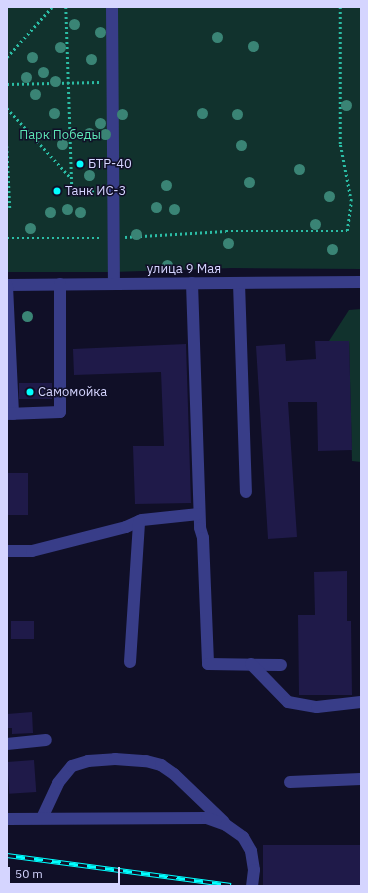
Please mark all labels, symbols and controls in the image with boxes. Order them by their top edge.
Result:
park label: Парк Победы [19,127,101,143]
place label: БТР-40 [88,156,132,172]
marker: БТР-40 [75,159,85,169]
place label: Танк ИС-3 [65,183,126,199]
marker: Танк ИС-3 [52,186,62,196]
street label: улица 9 Мая [147,261,221,277]
place label: Самомойка [38,384,107,400]
marker: Самомойка [25,387,35,397]
scale bar [10,859,122,885]
text: 50 m [15,866,43,881]

